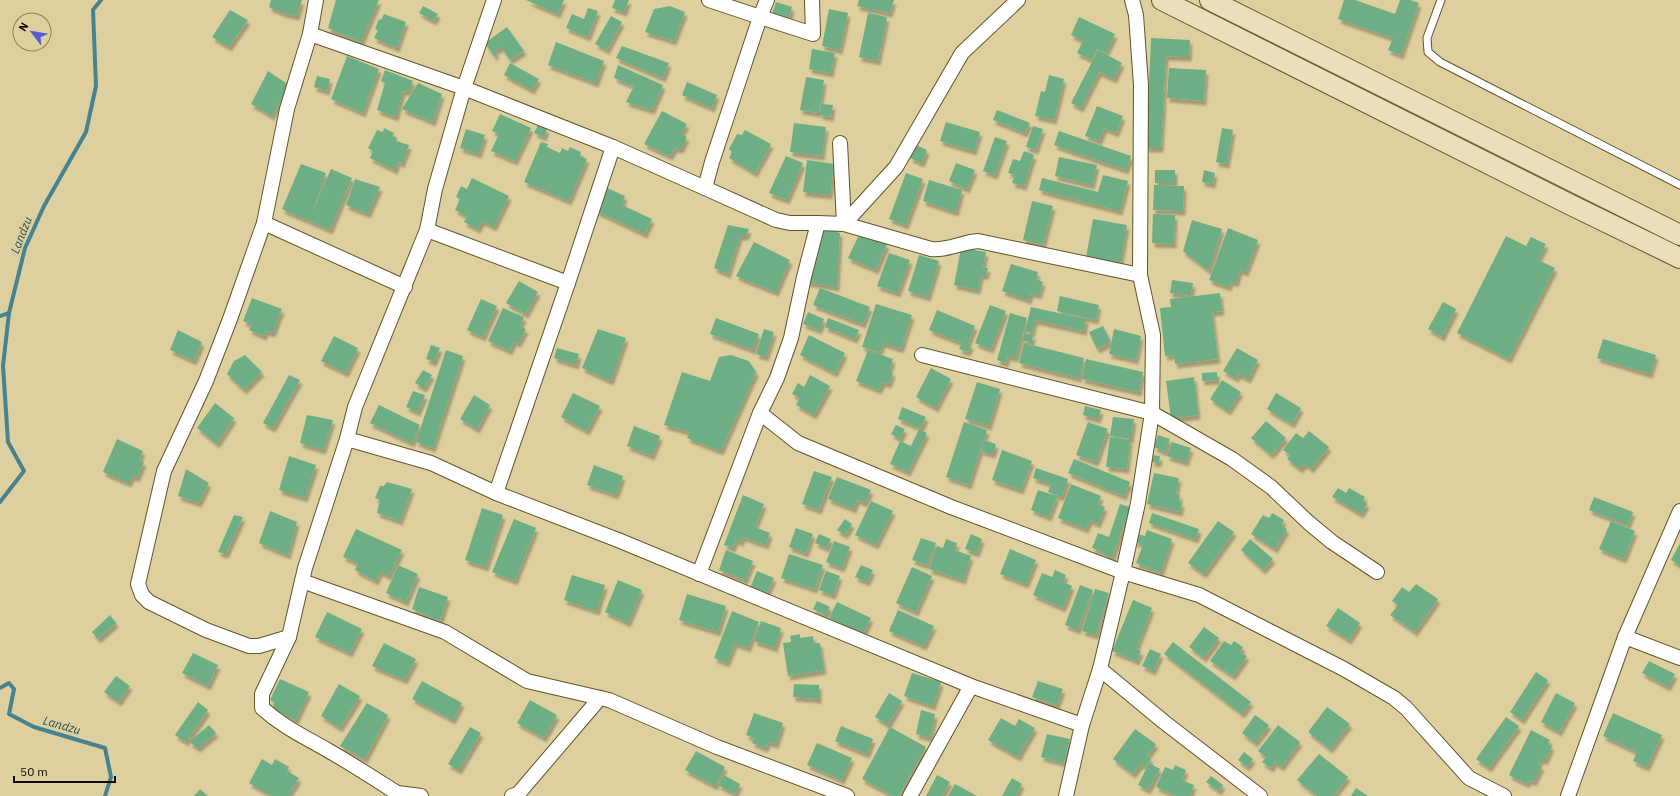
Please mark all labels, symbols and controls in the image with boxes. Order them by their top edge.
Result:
north arrow [12,12,52,52]
text: N [15,20,31,34]
water label: Landzu [7,214,35,256]
water label: Landzu [41,712,83,738]
scale bar [14,758,115,784]
text: 50 m [20,764,48,779]

